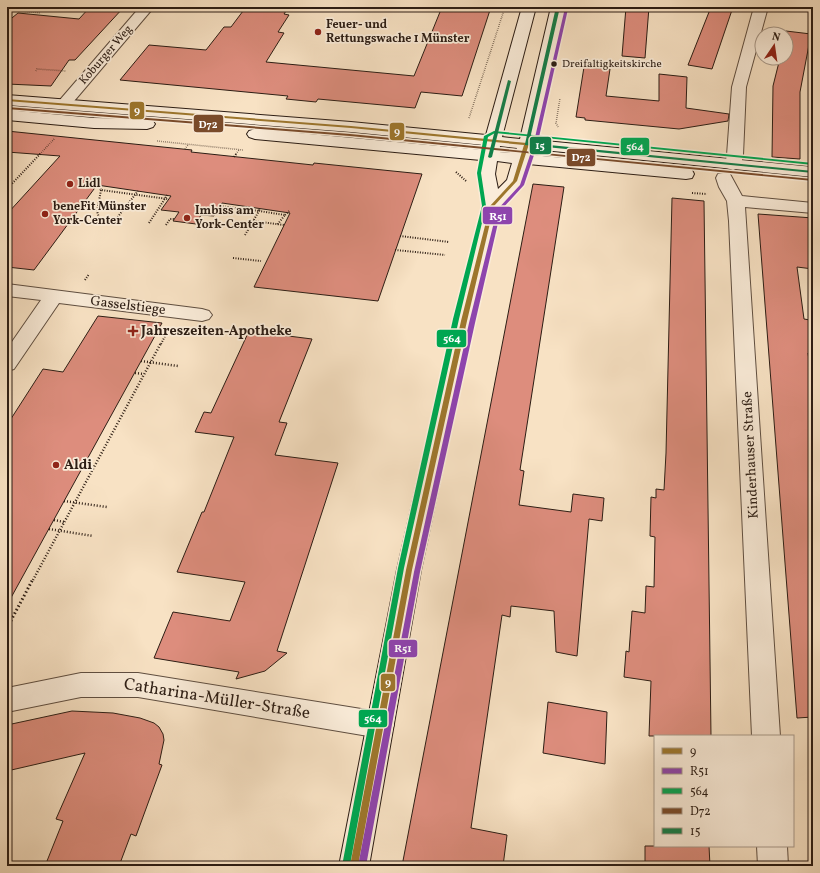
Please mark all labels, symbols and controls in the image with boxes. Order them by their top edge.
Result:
place label: Feuer- und Rettungswache 1 Münster [326,17,470,47]
street label: Koburger Weg [76,22,136,88]
north arrow [754,26,794,66]
marker: Feuer- und Rettungswache 1 Münster [313,27,323,37]
text: N [770,30,781,46]
place label: Dreifaltigkeitskirche [562,57,662,72]
marker: Dreifaltigkeitskirche [549,59,559,69]
line badge: 9 [129,101,145,120]
text: 9 [134,104,140,119]
line badge: D72 [193,114,224,133]
text: D72 [199,118,218,133]
line badge: 9 [389,122,405,141]
text: 9 [394,125,400,140]
line badge: 15 [529,136,552,155]
line badge: 564 [620,137,650,156]
text: 15 [535,139,545,154]
text: 564 [626,140,644,155]
line badge: D72 [566,148,596,167]
text: D72 [572,151,591,166]
place label: Lidl [78,176,101,192]
marker: Lidl [65,179,75,189]
place label: beneFit Münster York-Center [53,199,147,229]
place label: Imbiss am York-Center [195,203,264,233]
line badge: R51 [482,206,513,225]
marker: beneFit Münster York-Center [40,209,50,219]
text: R51 [489,210,507,225]
marker: Imbiss am York-Center [182,213,192,223]
street label: Gasselstiege [89,292,167,320]
place label: Jahreszeiten-Apotheke [140,322,292,341]
marker: Jahreszeiten-Apotheke [128,326,138,336]
line badge: 564 [436,329,467,348]
text: 564 [443,332,461,347]
street label: Kinderhauser Straße [738,391,764,519]
place label: Aldi [64,456,92,475]
marker: Aldi [51,460,61,470]
line badge: R51 [388,639,418,658]
text: R51 [394,642,412,657]
street label: Catharina-Müller-Straße [122,673,312,725]
line badge: 9 [380,673,396,692]
text: 9 [385,676,391,691]
line badge: 564 [358,709,388,728]
text: 564 [364,712,382,727]
legend [654,735,794,847]
text: 9 [690,744,696,760]
text: R51 [690,764,709,780]
text: 564 [690,784,709,800]
text: D72 [690,804,711,820]
text: 15 [690,824,701,840]

